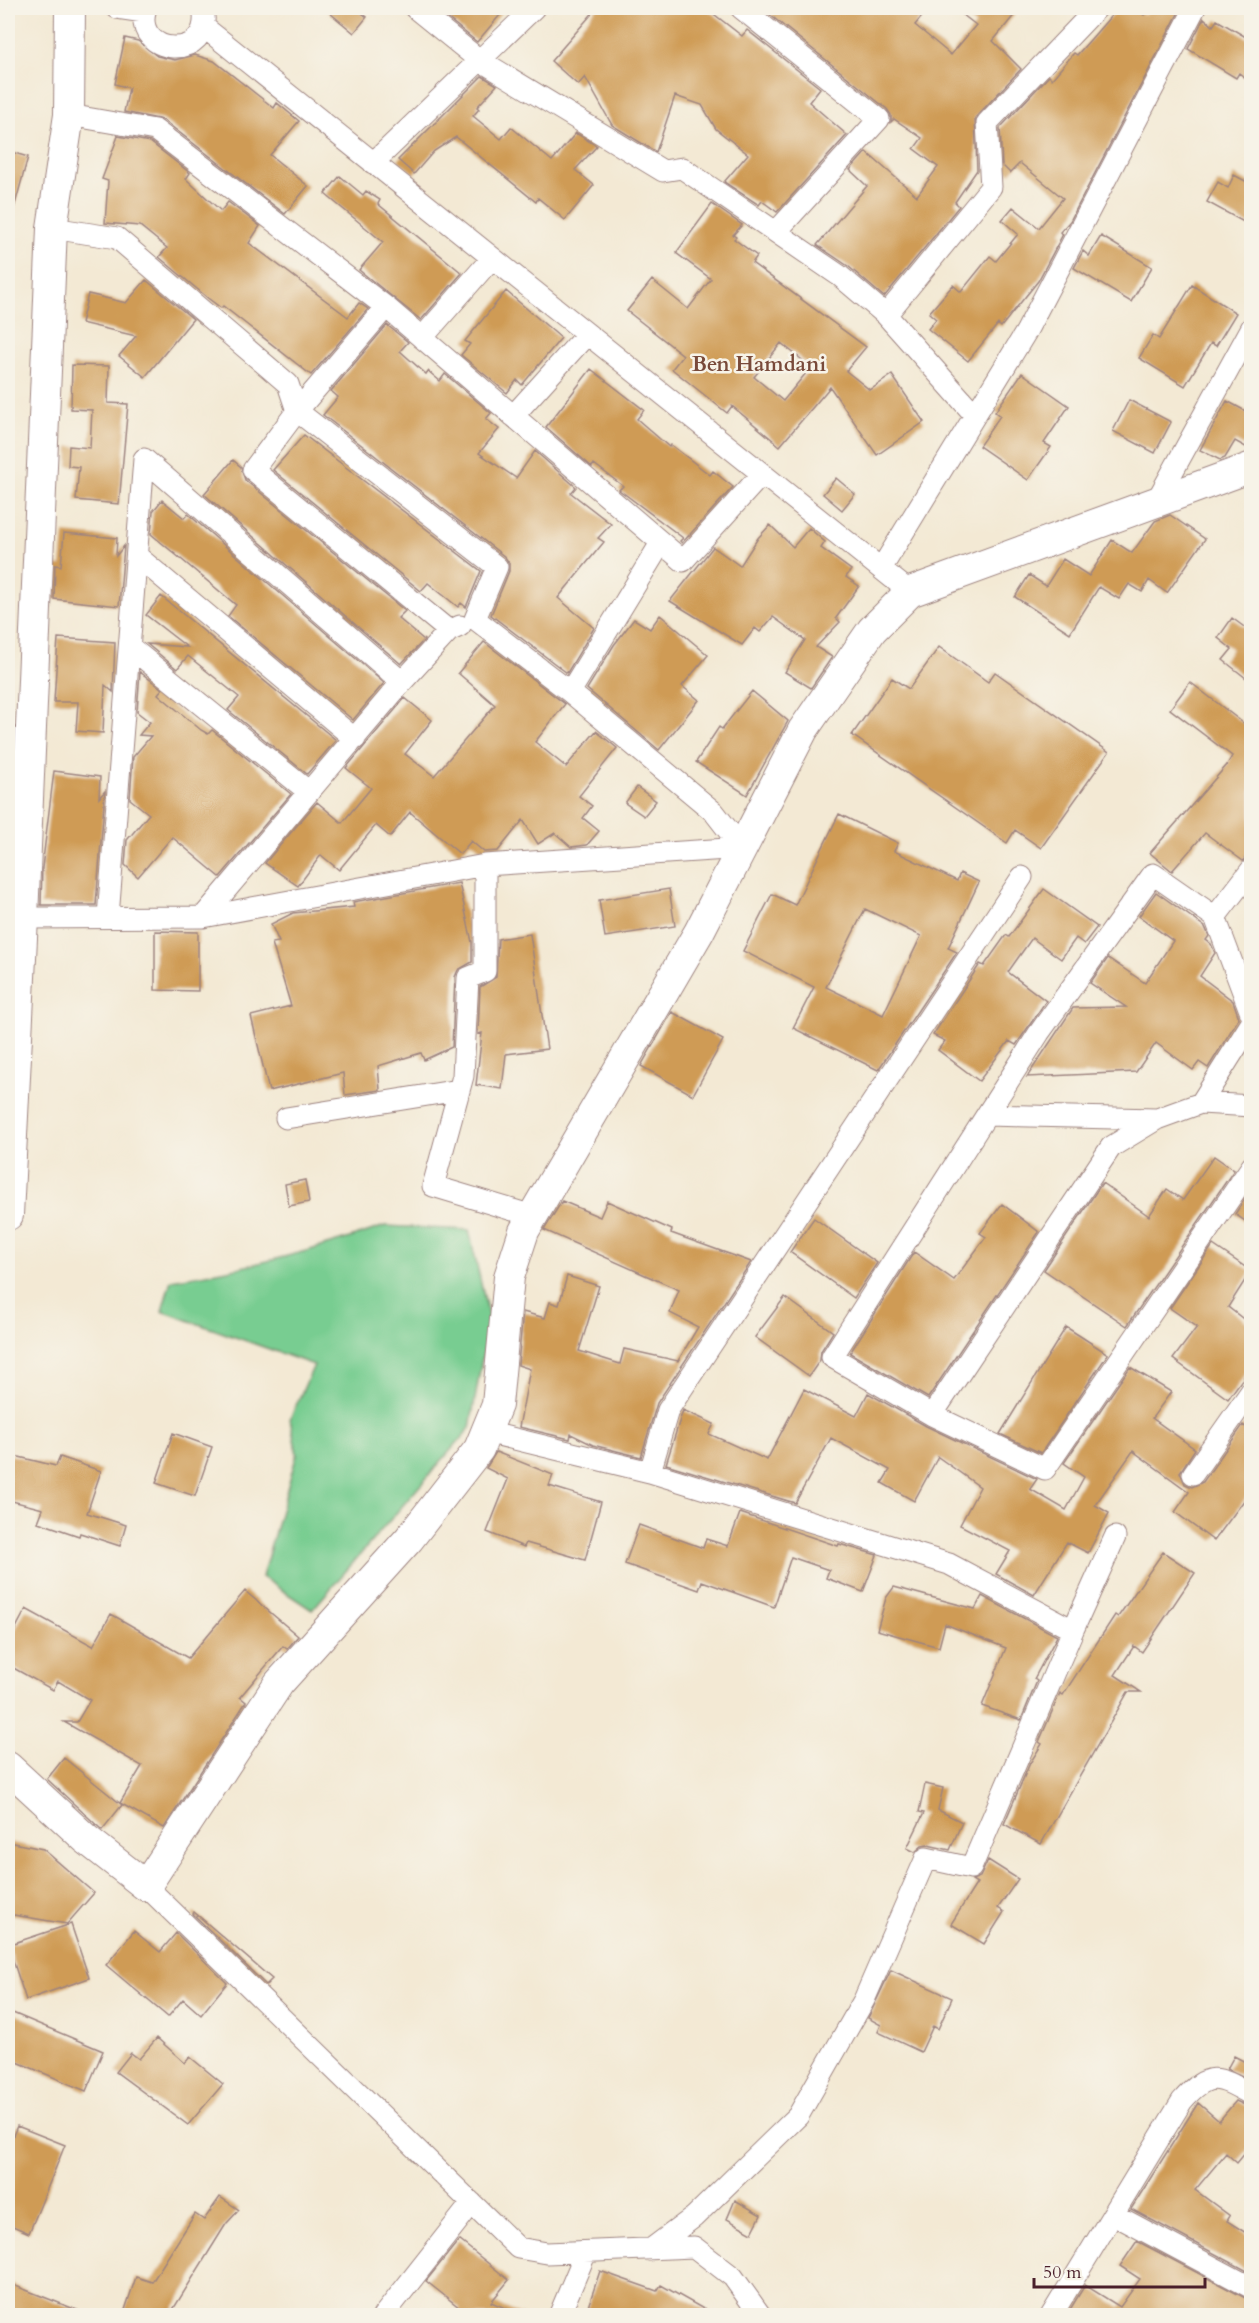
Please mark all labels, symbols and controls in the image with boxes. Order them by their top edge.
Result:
district label: Ben Hamdani [692,350,827,379]
scale bar [1034,2251,1205,2289]
text: 50 m [1043,2260,1082,2285]

